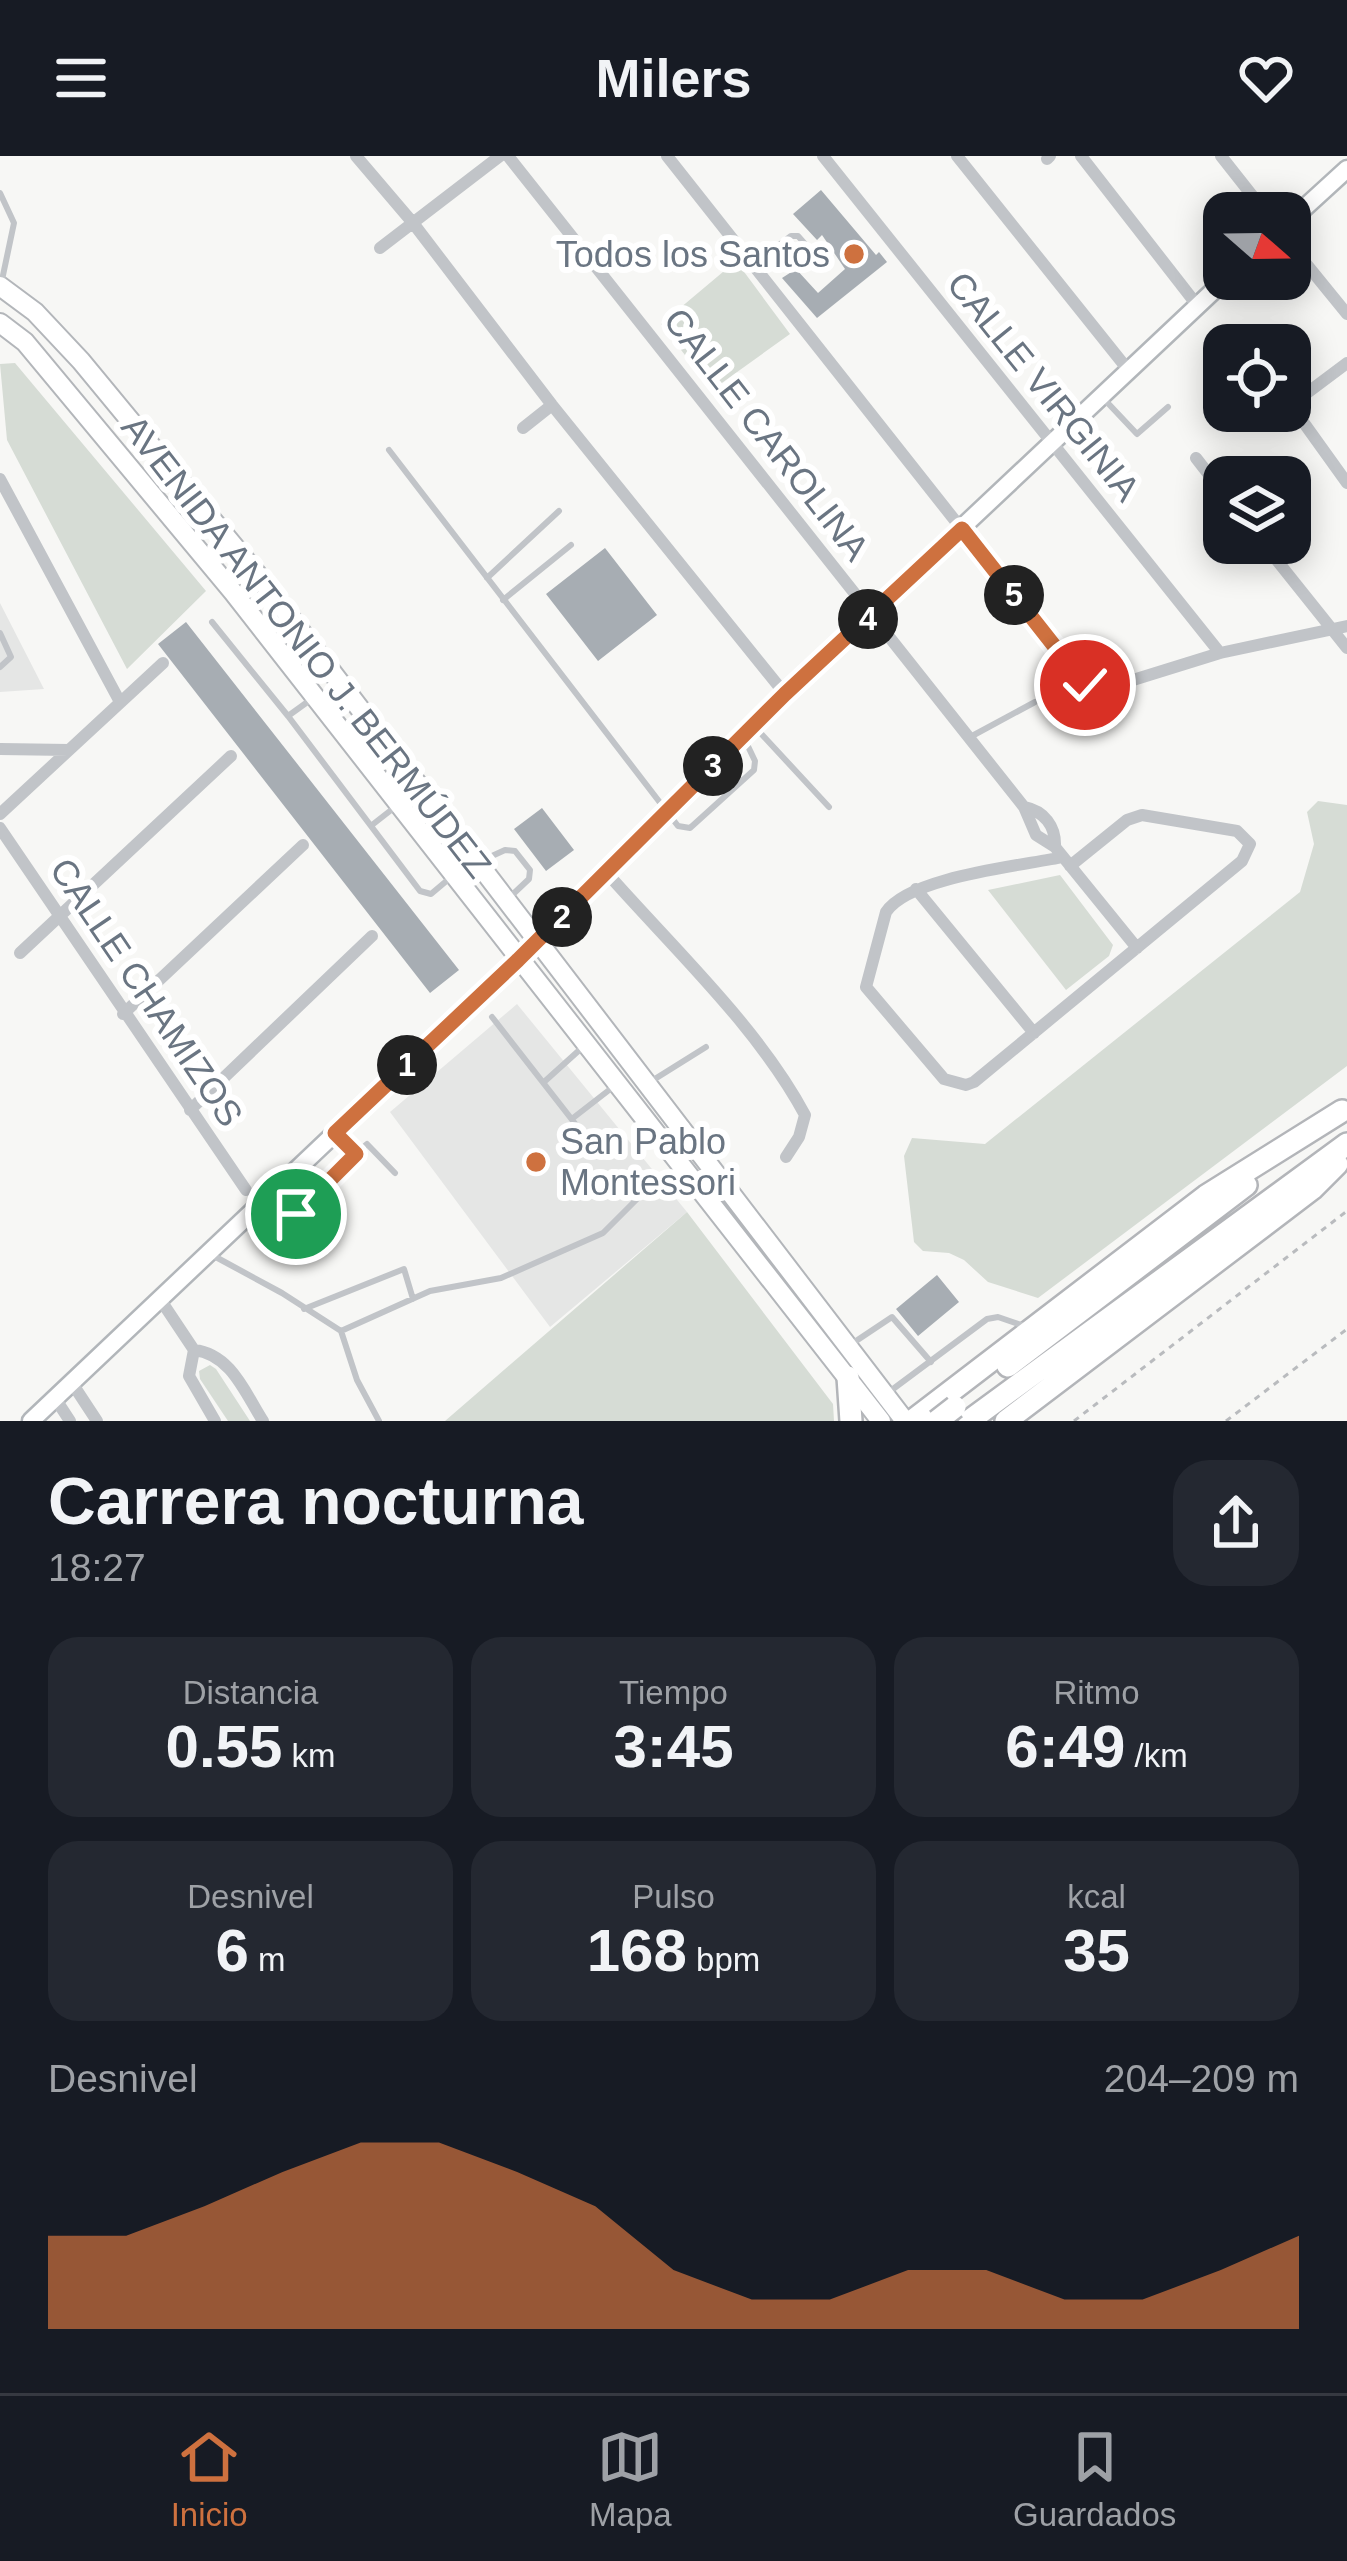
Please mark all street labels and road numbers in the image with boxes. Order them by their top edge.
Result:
street label: CALLE VIRGINIA [939,264,1148,509]
street label: CALLE CAROLINA [656,300,878,568]
street label: AVENIDA ANTONIO J. BERMÚDEZ [114,407,500,885]
street label: CALLE CHAMIZOS [42,851,251,1134]

